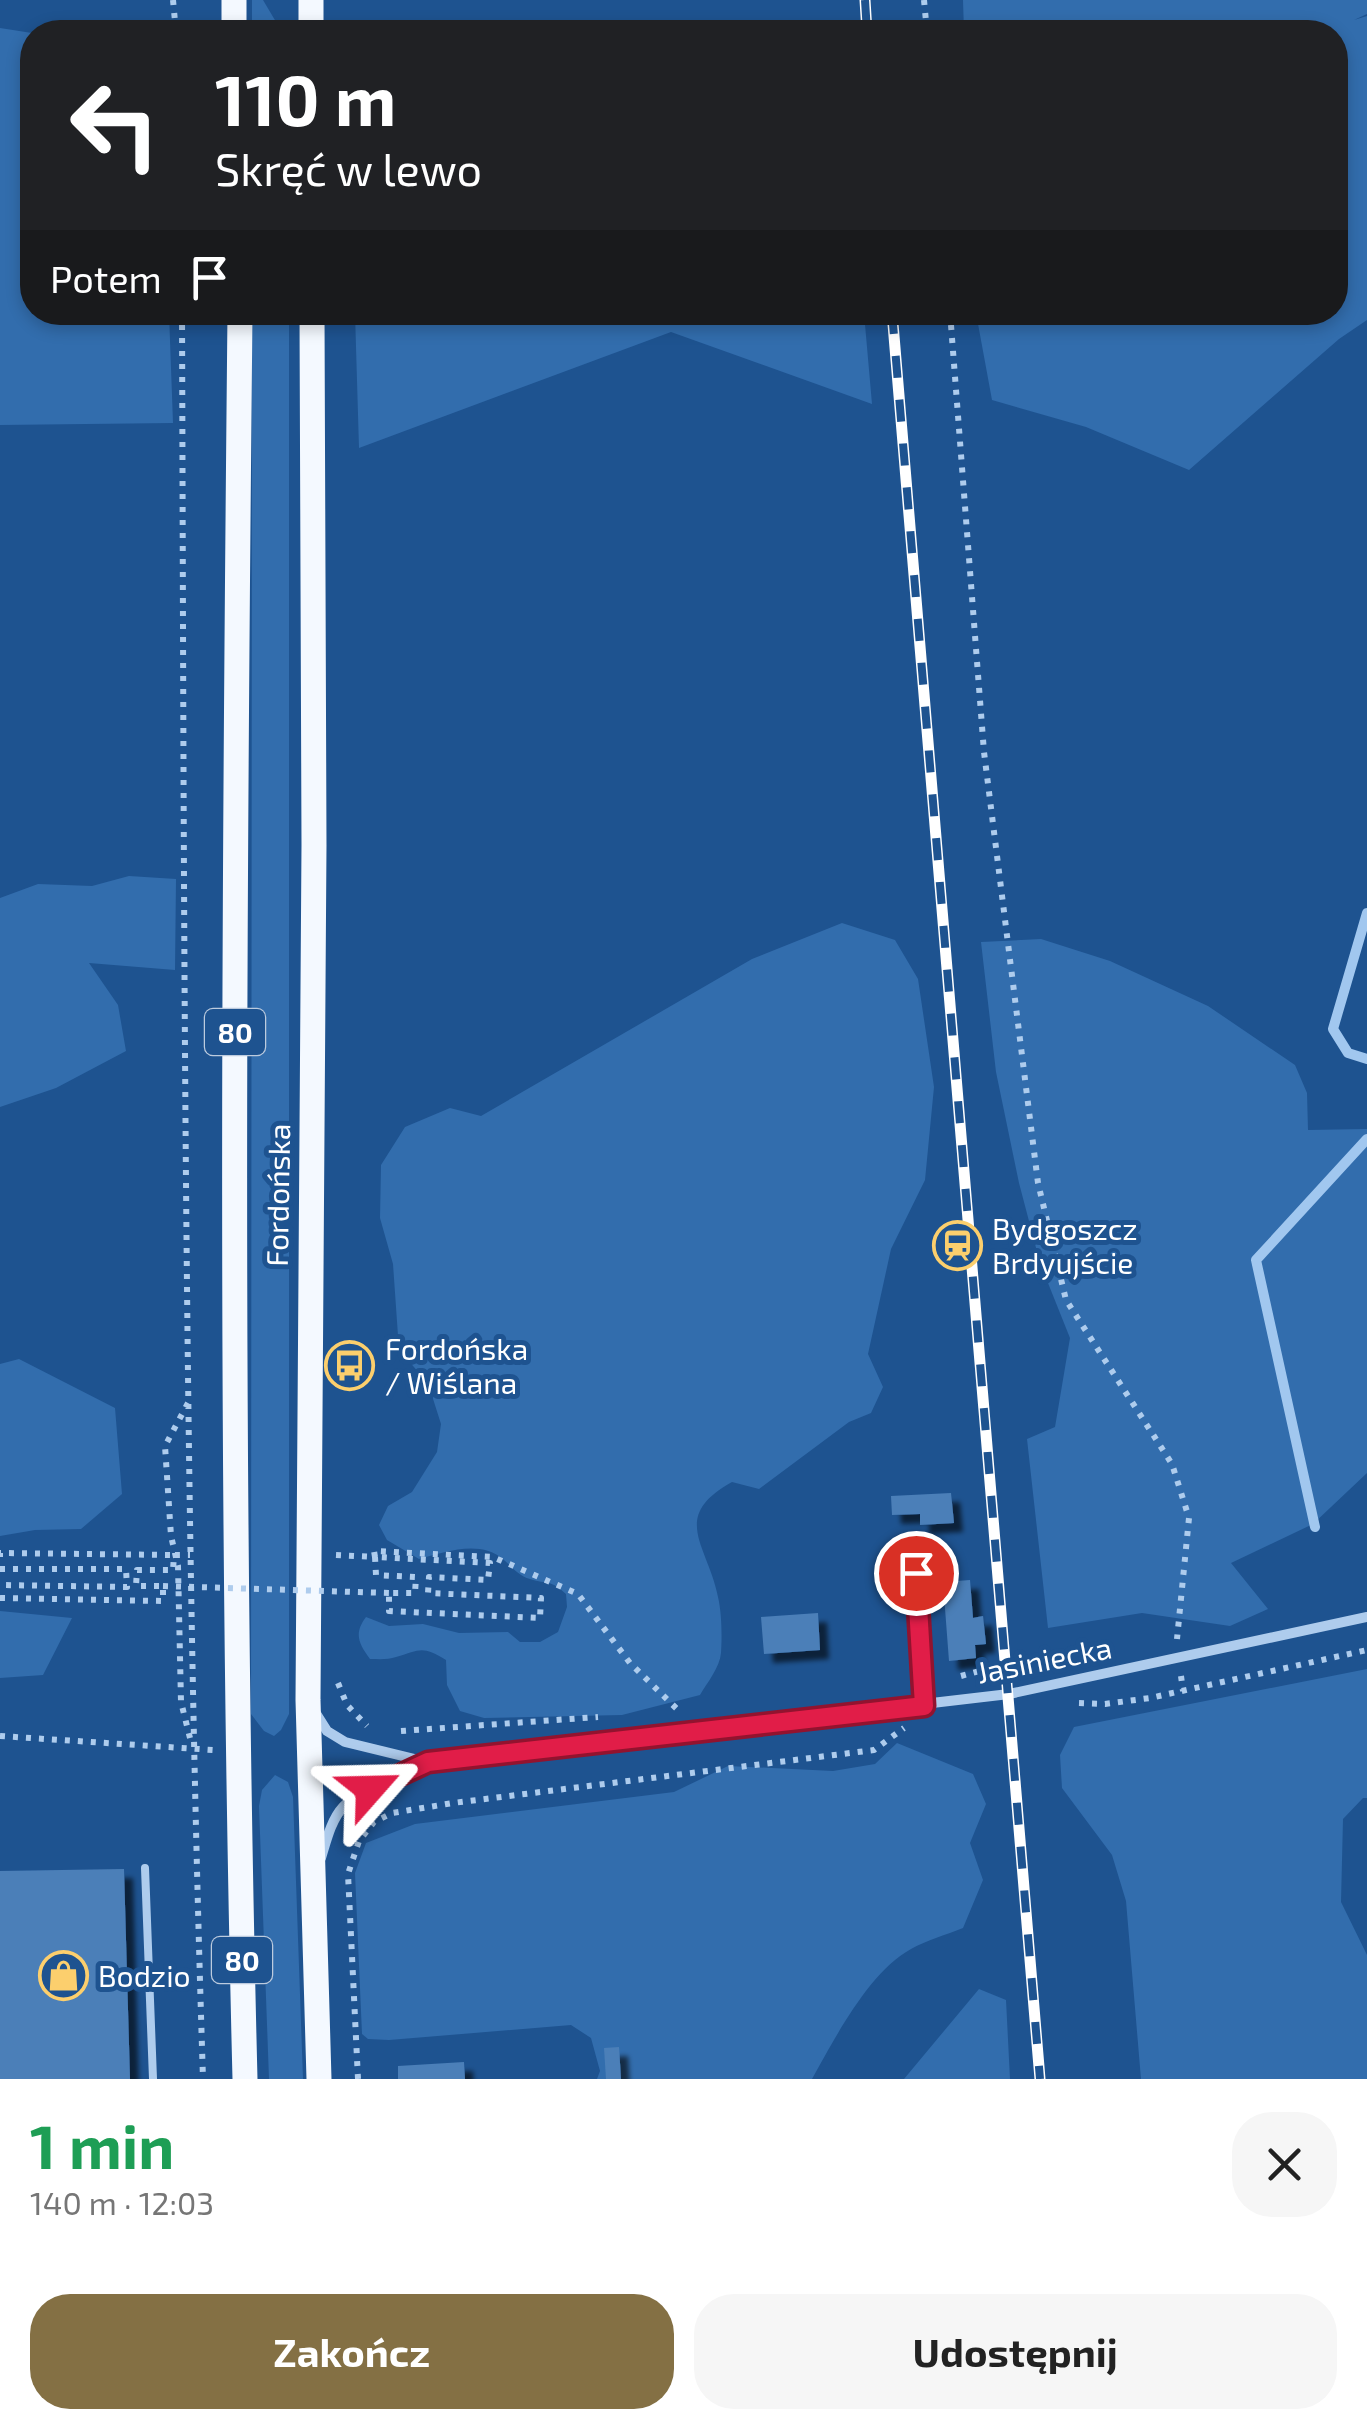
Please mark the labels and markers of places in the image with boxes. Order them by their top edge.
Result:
place label: Bydgoszcz Brdyujście [992,1210,1138,1280]
station icon: Bydgoszcz Brdyujście [931,1219,983,1271]
place label: Fordońska / Wiślana [385,1330,528,1400]
bus stop icon: Fordońska / Wiślana [324,1339,376,1391]
pin [874,1531,959,1616]
shop icon: Bodzio [37,1949,89,2001]
place label: Bodzio [98,1957,191,1993]

